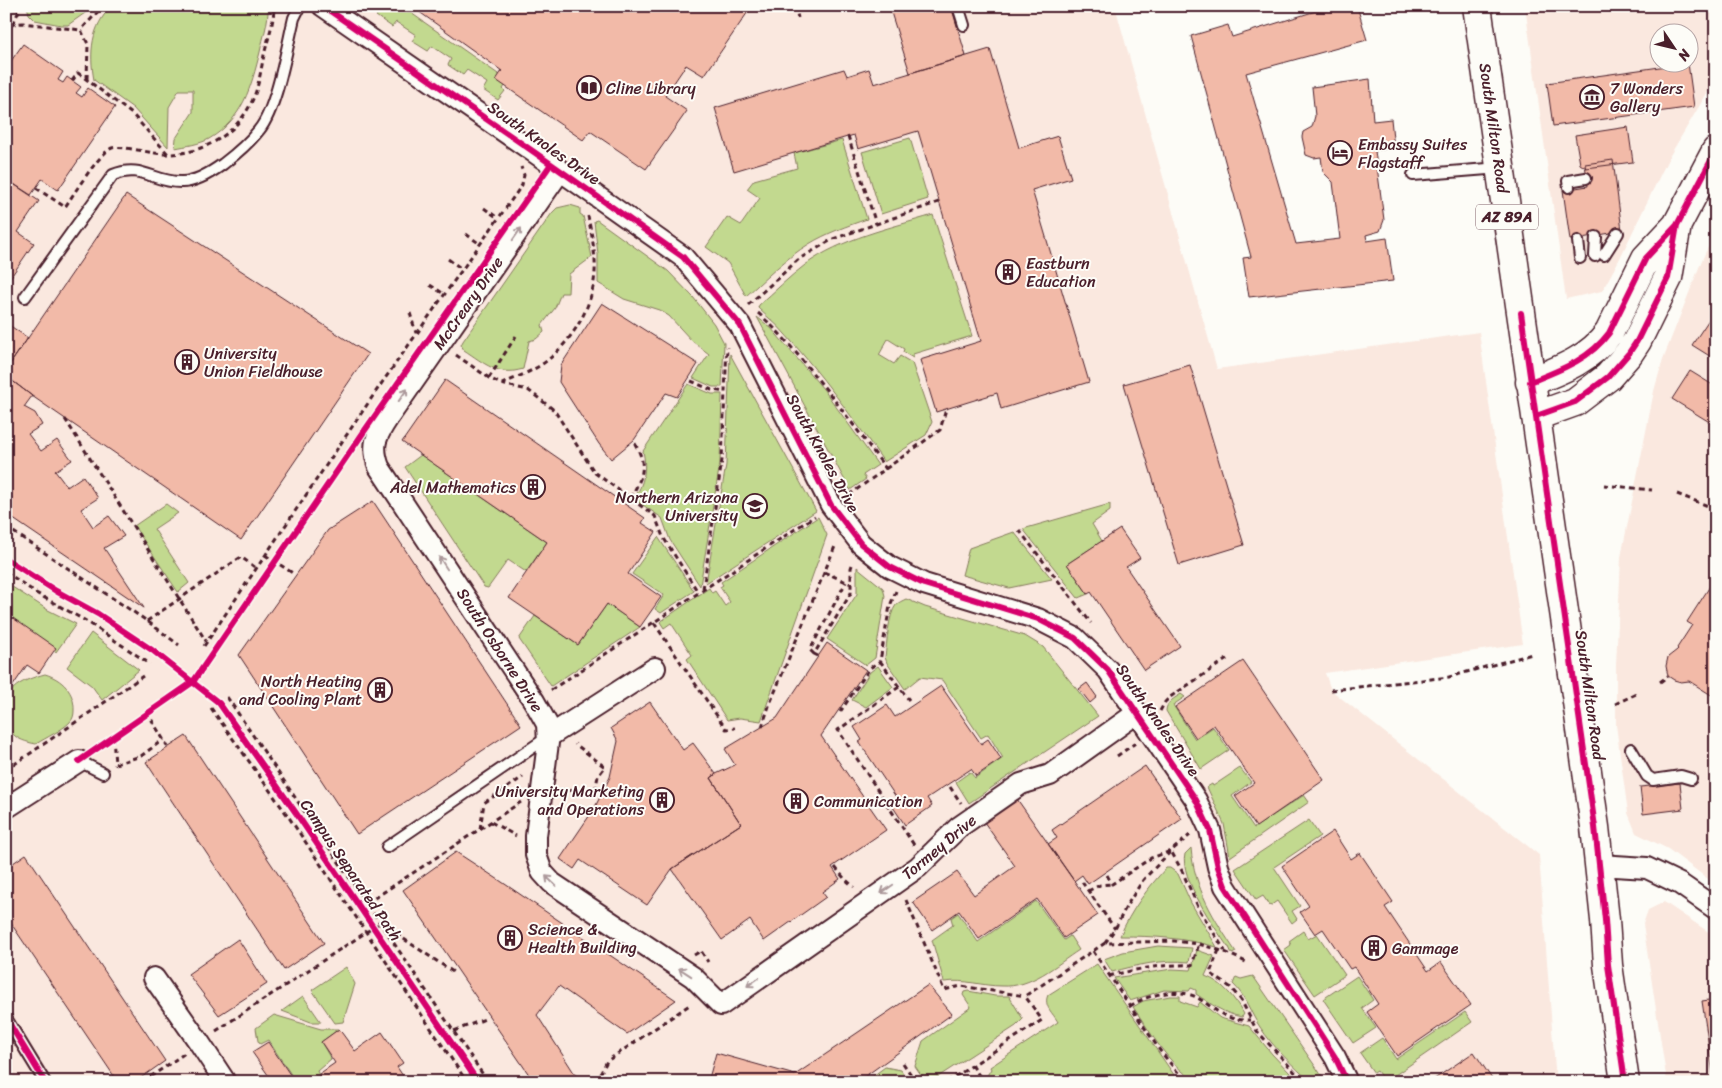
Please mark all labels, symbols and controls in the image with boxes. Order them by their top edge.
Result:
north arrow [1650,22,1700,72]
text: N [1671,43,1698,67]
street label: South Milton Road [1471,61,1518,197]
place label: Cline Library [606,74,696,103]
place label: 7 Wonders Gallery [1610,74,1684,121]
library icon: Cline Library [576,75,602,101]
museum icon: 7 Wonders Gallery [1579,84,1605,110]
street label: South Knoles Drive [481,93,607,193]
place label: Embassy Suites Flagstaff [1358,130,1468,177]
hotel icon: Embassy Suites Flagstaff [1327,140,1353,166]
road number: AZ 89A [1476,204,1538,230]
one-way arrow [512,227,522,241]
place label: Eastburn Education [1026,249,1096,296]
street label: McCreary Drive [425,250,511,356]
building icon: Eastburn Education [995,259,1021,285]
place label: University Union Fieldhouse [204,339,323,386]
building icon: University Union Fieldhouse [174,349,200,375]
street label: South Knoles Drive [778,388,868,518]
one-way arrow [398,389,409,402]
place label: Adel Mathematics [389,473,517,502]
building icon: Adel Mathematics [520,474,546,500]
place label: Northern Arizona University [615,483,739,530]
school or university icon: Northern Arizona University [742,493,768,519]
one-way arrow [437,556,447,570]
street label: South Osborne Drive [449,582,551,718]
street label: South Milton Road [1567,628,1614,764]
street label: South Knoles Drive [1108,657,1208,783]
place label: North Heating and Cooling Plant [239,667,362,714]
building icon: North Heating and Cooling Plant [367,677,393,703]
place label: University Marketing and Operations [495,777,645,824]
building icon: University Marketing and Operations [649,787,675,813]
place label: Communication [814,787,923,816]
building icon: Communication [783,788,809,814]
street label: Campus Separated Path [292,793,410,947]
street label: Tormey Drive [895,807,983,887]
one-way arrow [545,875,557,887]
one-way arrow [880,884,894,894]
place label: Science & Health Building [528,915,637,962]
building icon: Science & Health Building [497,925,523,951]
place label: Gammage [1392,934,1459,963]
building icon: Gammage [1361,935,1387,961]
one-way arrow [679,967,693,977]
one-way arrow [747,977,761,987]

